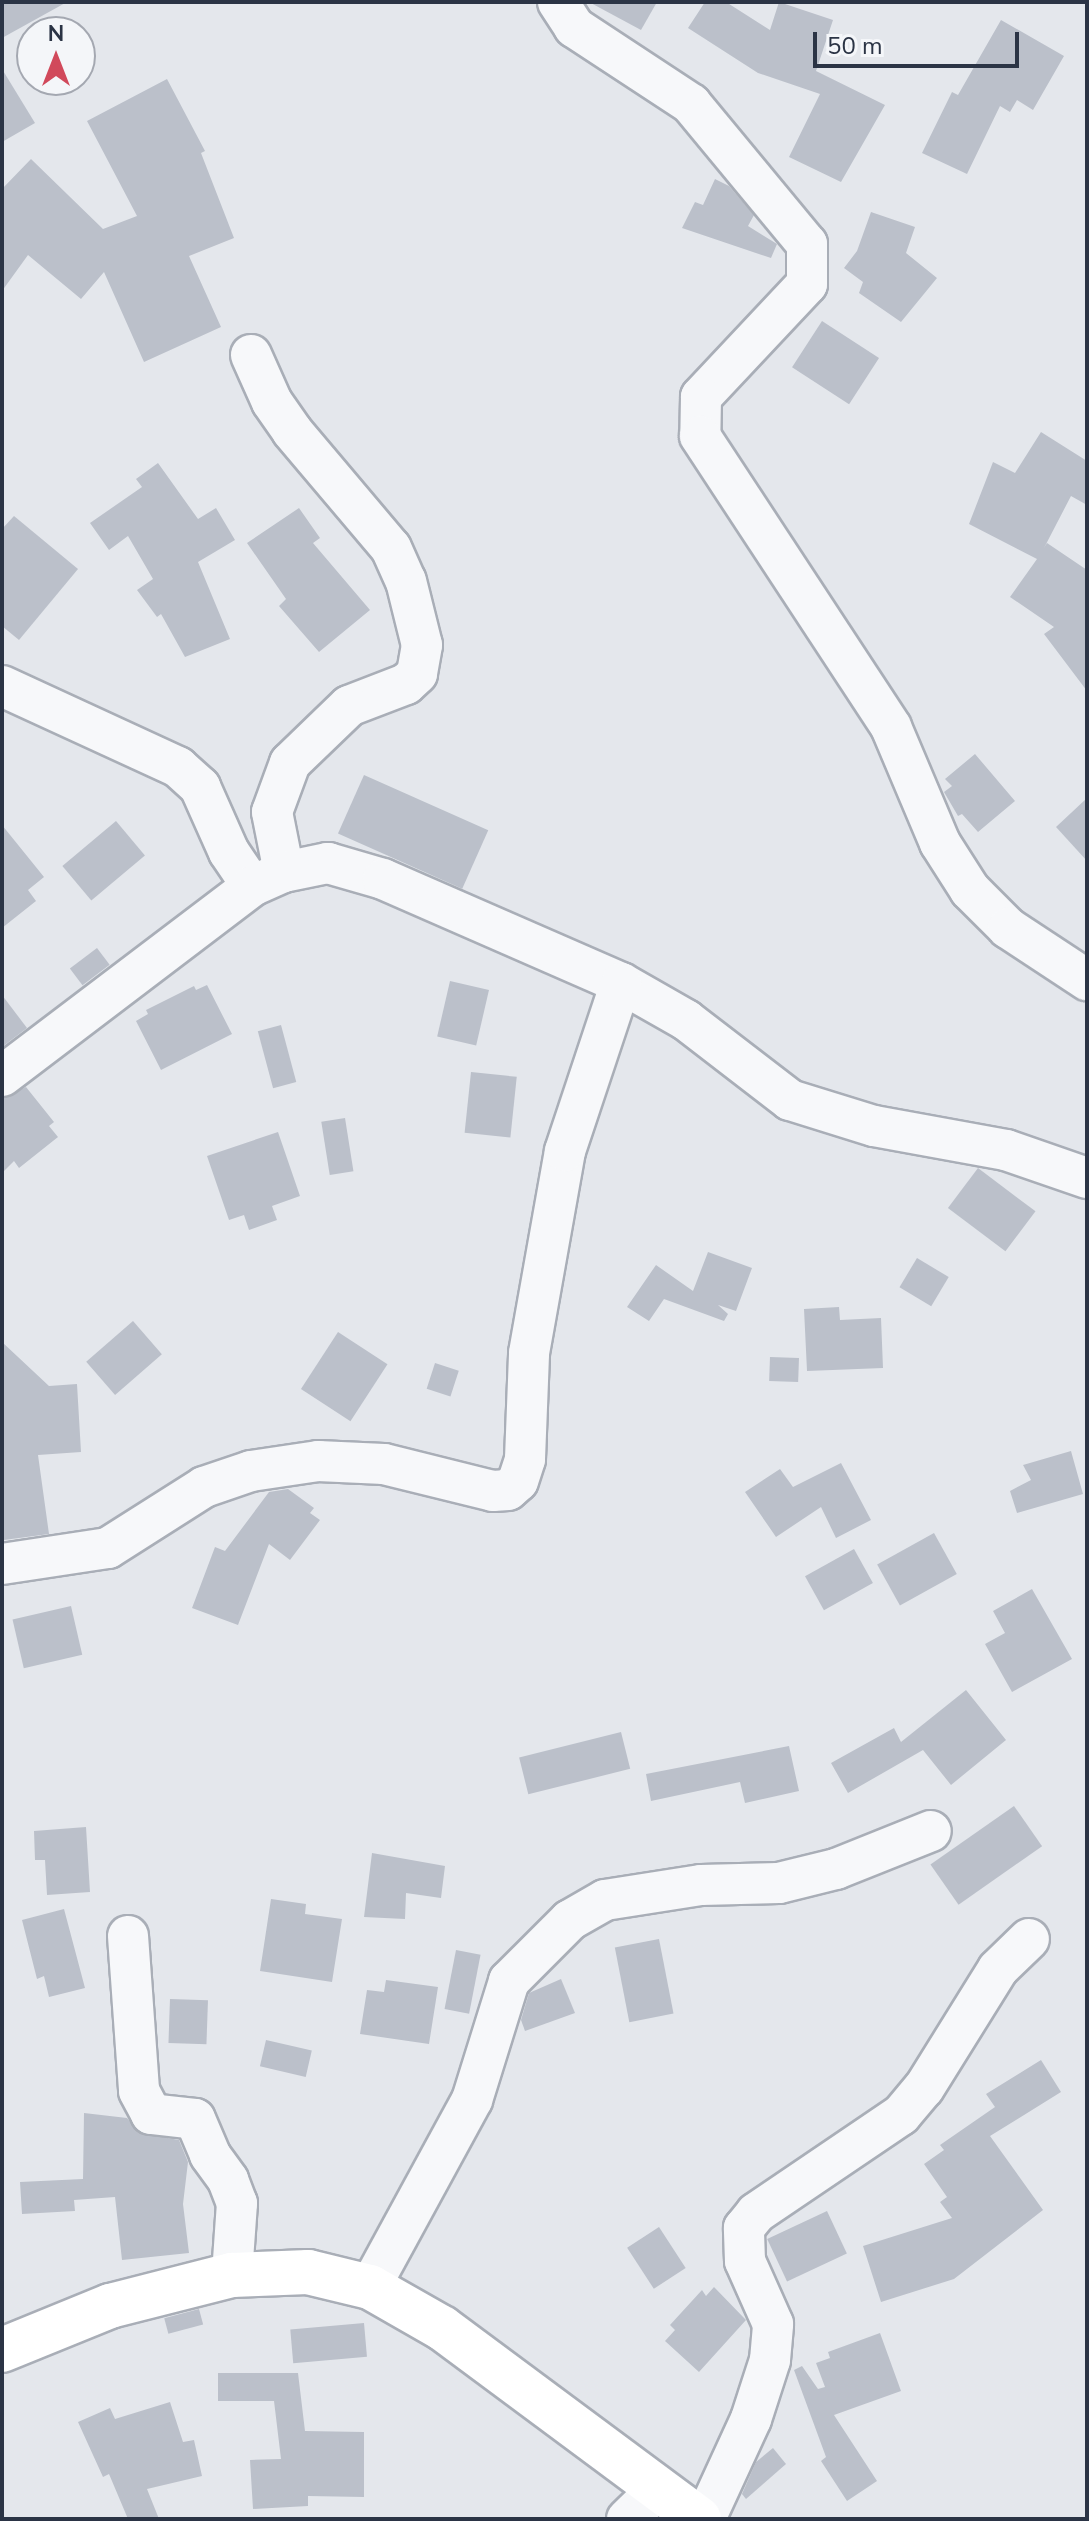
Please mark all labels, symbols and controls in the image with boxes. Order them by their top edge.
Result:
north arrow [16,16,96,96]
scale bar [817,16,1023,66]
text: N [48,19,64,49]
text: 50 m [827,30,883,62]

